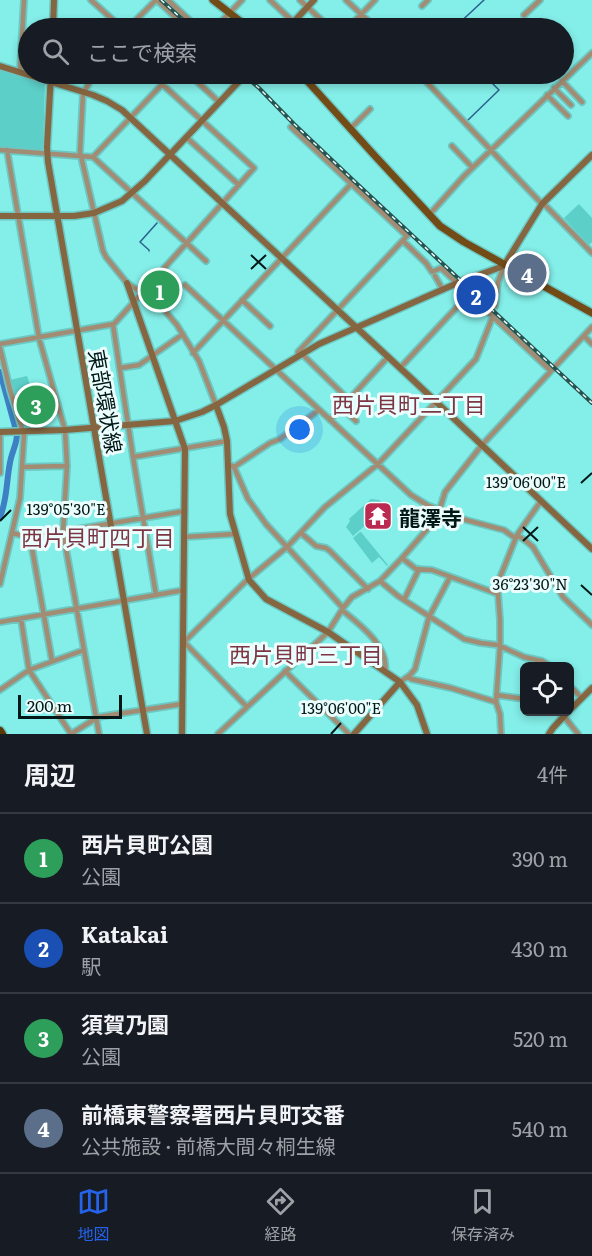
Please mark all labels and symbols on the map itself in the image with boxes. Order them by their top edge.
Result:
pin: 4 [508,250,546,296]
pin: 1 [140,268,180,312]
pin: 2 [456,272,496,318]
street label: 東部環状線 [83,347,131,455]
pin: 3 [16,382,56,428]
district label: 西片貝町二丁目 [332,387,486,420]
your location [285,415,314,444]
text: 139°06'00"E [486,470,566,493]
text: 139°05'30"E [27,497,105,520]
temple icon: 龍澤寺 [362,500,394,532]
place label: 龍澤寺 [399,501,462,532]
district label: 西片貝町四丁目 [21,520,175,553]
text: 36°23'30"N [492,572,568,595]
district label: 西片貝町三丁目 [229,637,383,670]
scale bar [18,692,122,720]
text: 139°06'00"E [301,696,381,719]

